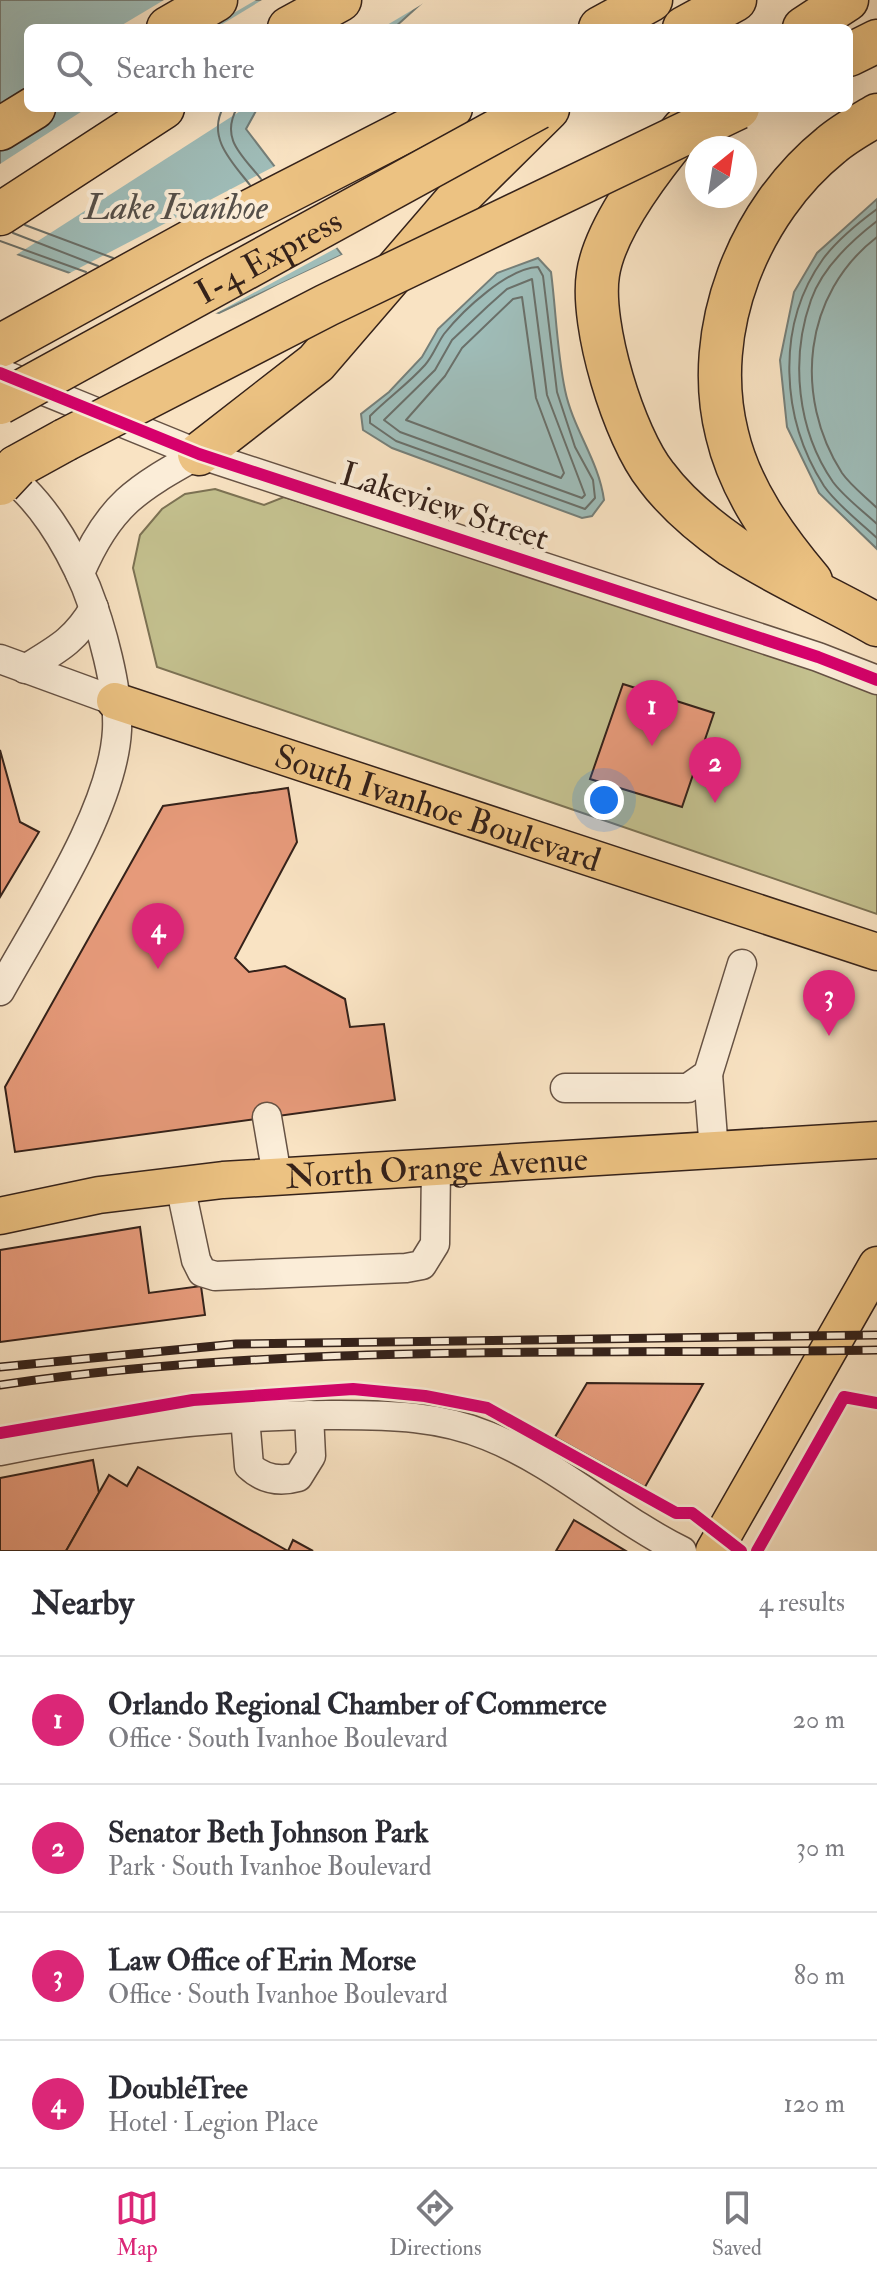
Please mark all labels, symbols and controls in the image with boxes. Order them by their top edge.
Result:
search box [24,24,853,112]
icon: search [52,46,96,90]
text: Search here [116,50,255,87]
north arrow [685,136,757,208]
water label: Lake Ivanhoe [82,185,269,230]
street label: I-4 Express [188,200,350,315]
street label: Lakeview Street [335,453,554,560]
pin: 1 [626,680,678,746]
street label: South Ivanhoe Boulevard [269,735,606,883]
pin: 2 [689,737,741,803]
your location [584,780,624,820]
pin: 4 [132,903,184,969]
pin: 3 [803,970,855,1036]
street label: North Orange Avenue [284,1138,589,1199]
text: Nearby [32,1582,134,1625]
text: 4 results [759,1587,845,1619]
text: Orlando Regional Chamber of Commerce [108,1686,607,1723]
text: 1 [53,1704,63,1736]
text: 20 m [793,1704,845,1736]
text: Office · South Ivanhoe Boulevard [108,1723,448,1755]
text: Senator Beth Johnson Park [108,1814,429,1851]
text: 2 [51,1832,65,1864]
text: 30 m [796,1832,845,1864]
text: Park · South Ivanhoe Boulevard [108,1851,432,1883]
text: Law Office of Erin Morse [108,1942,416,1979]
text: 3 [53,1960,63,1992]
text: 80 m [794,1960,845,1992]
text: Office · South Ivanhoe Boulevard [108,1979,448,2011]
text: DoubleTree [108,2070,248,2107]
text: 4 [51,2088,65,2120]
text: 120 m [784,2088,845,2120]
text: Hotel · Legion Place [108,2107,318,2139]
tab: Map [115,2186,159,2262]
tab: Directions [389,2186,482,2262]
tab: Saved [712,2186,762,2262]

